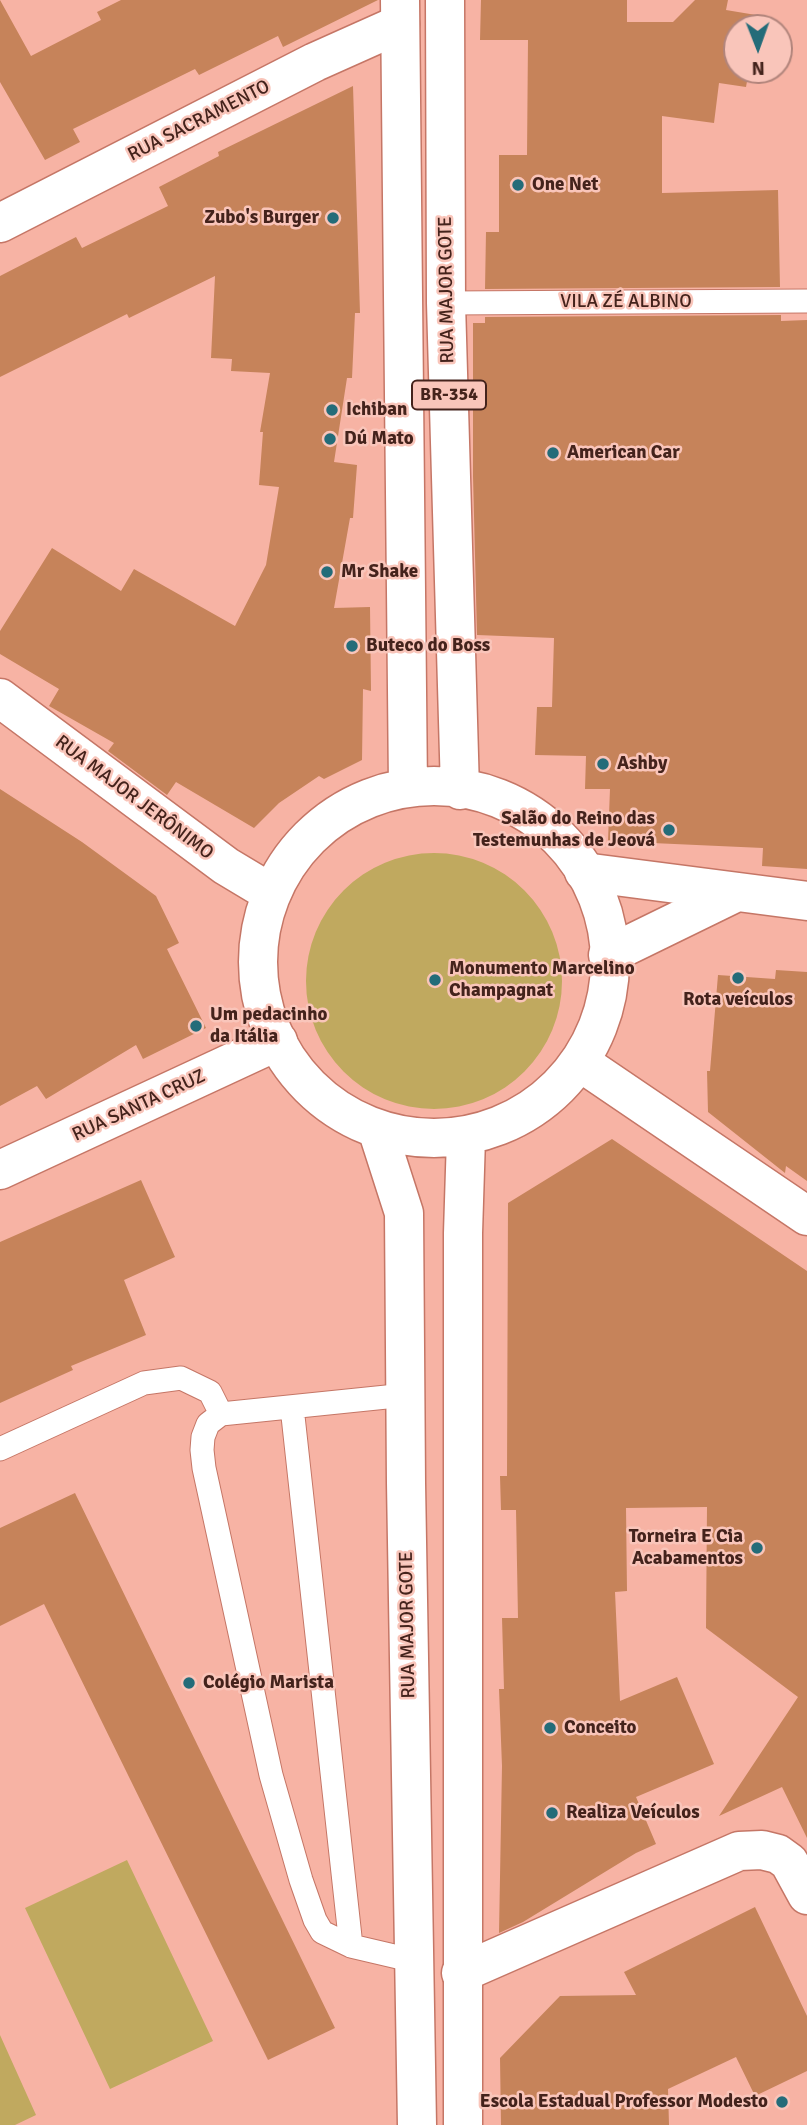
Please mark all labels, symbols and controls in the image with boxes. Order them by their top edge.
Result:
north arrow [723,14,793,84]
text: N [752,56,765,80]
street label: RUA SACRAMENTO [124,75,274,167]
place label: One Net [532,174,598,196]
marker: One Net [510,177,526,193]
place label: Zubo's Burger [204,207,319,229]
marker: Zubo's Burger [325,210,341,226]
street label: RUA MAJOR GOTE [434,216,460,364]
street label: VILA ZÉ ALBINO [560,291,692,313]
road number: BR-354 [412,380,486,410]
place label: Ichiban [346,399,407,421]
marker: Ichiban [324,402,340,418]
place label: Dú Mato [344,428,414,450]
marker: Dú Mato [322,431,338,447]
place label: American Car [567,442,680,464]
marker: American Car [545,445,561,461]
place label: Mr Shake [341,561,418,583]
marker: Mr Shake [319,564,335,580]
place label: Buteco do Boss [366,635,490,657]
marker: Buteco do Boss [344,638,360,654]
street label: RUA MAJOR JERÔNIMO [50,731,218,865]
place label: Ashby [617,753,667,775]
marker: Ashby [595,756,611,772]
place label: Salão do Reino das Testemunhas de Jeová [473,808,655,852]
marker: Salão do Reino das Testemunhas de Jeová [661,822,677,838]
place label: Monumento Marcelino Champagnat [449,958,635,1002]
marker: Rota veículos [730,970,746,986]
marker: Monumento Marcelino Champagnat [427,972,443,988]
place label: Rota veículos [683,989,793,1011]
place label: Um pedacinho da Itália [210,1004,327,1048]
marker: Um pedacinho da Itália [188,1018,204,1034]
street label: RUA SANTA CRUZ [69,1065,209,1147]
place label: Torneira E Cia Acabamentos [629,1526,743,1570]
marker: Torneira E Cia Acabamentos [749,1540,765,1556]
street label: RUA MAJOR GOTE [395,1551,421,1699]
place label: Colégio Marista [203,1672,334,1694]
marker: Colégio Marista [181,1675,197,1691]
place label: Conceito [564,1717,637,1739]
marker: Conceito [542,1720,558,1736]
place label: Realiza Veículos [566,1802,700,1824]
marker: Realiza Veículos [544,1805,560,1821]
place label: Escola Estadual Professor Modesto [480,2091,768,2113]
marker: Escola Estadual Professor Modesto [774,2094,790,2110]

